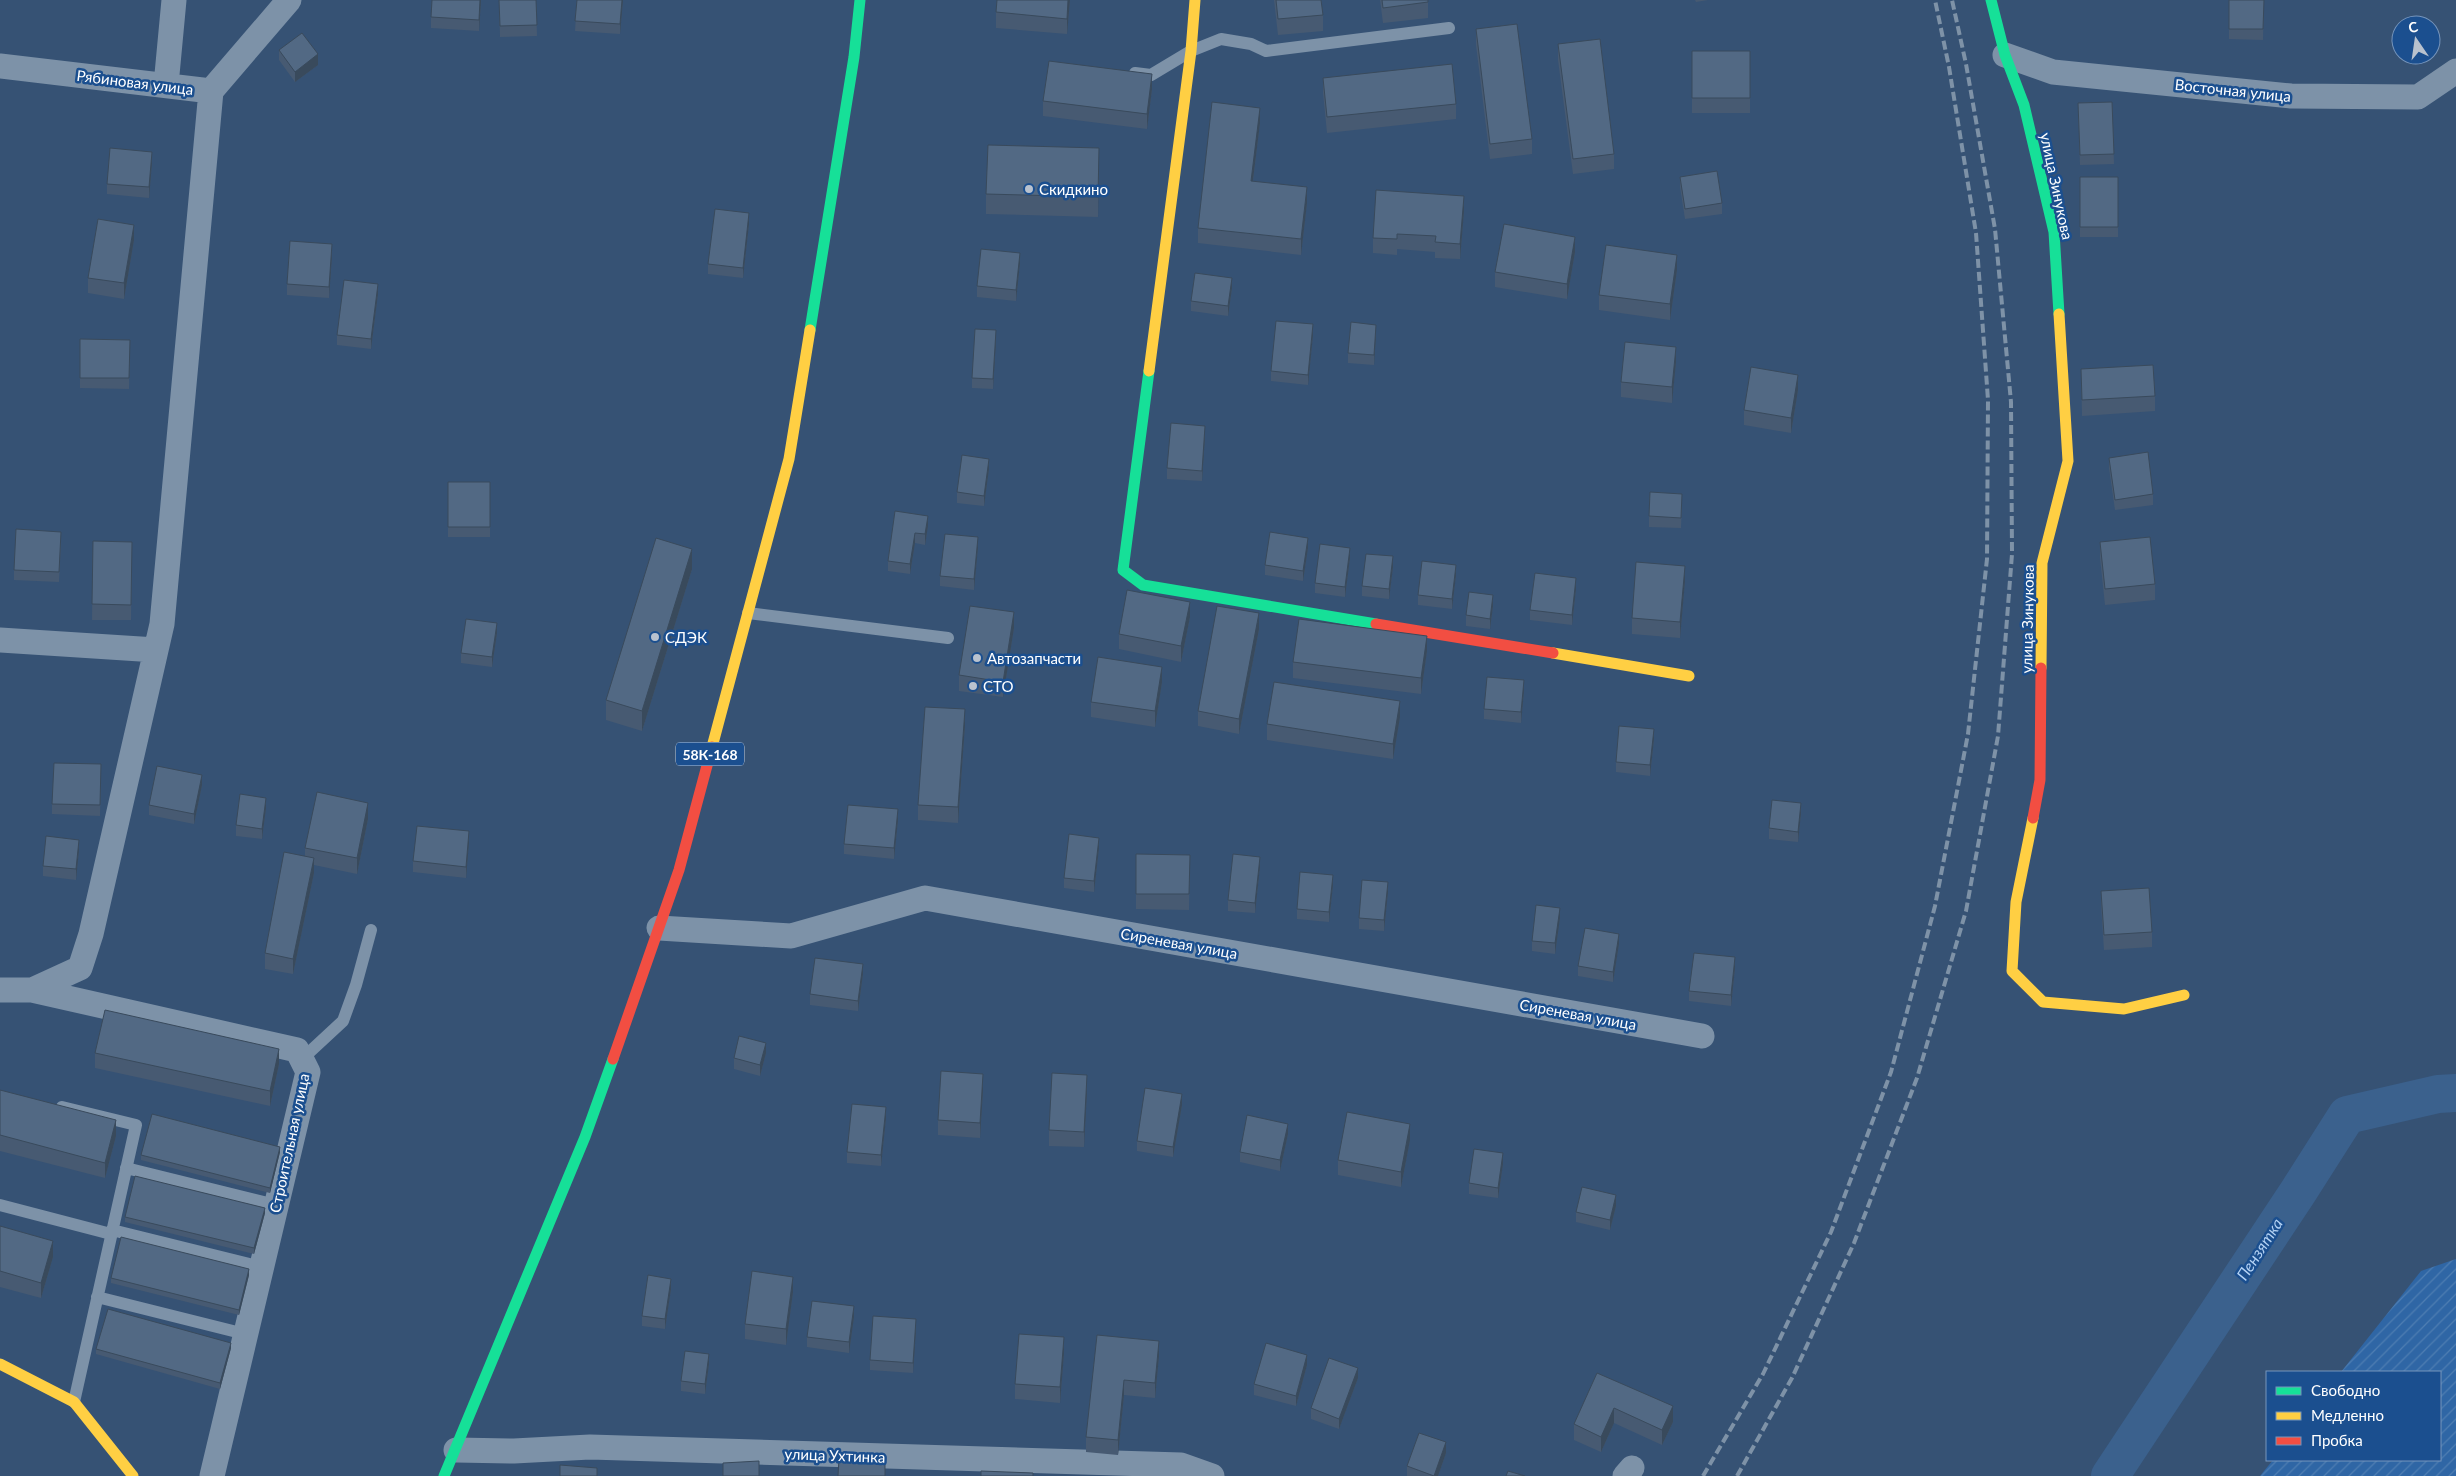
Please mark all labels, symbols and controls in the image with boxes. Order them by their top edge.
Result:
north arrow [2391,15,2441,65]
text: С [2407,17,2420,36]
street label: Рябиновая улица [76,66,194,98]
street label: Восточная улица [2174,75,2292,105]
street label: улица Зинукова [2037,131,2077,241]
place label: Скидкино [1039,180,1108,198]
marker: Скидкино [1023,183,1035,195]
street label: улица Зинукова [2017,564,2037,674]
place label: СДЭК [665,628,707,646]
marker: СДЭК [649,631,661,643]
place label: Автозапчасти [987,649,1081,667]
marker: Автозапчасти [971,652,983,664]
place label: СТО [983,677,1013,695]
marker: СТО [967,680,979,692]
road number: 58К-168 [676,742,744,766]
street label: Сиреневая улица [1119,924,1239,962]
street label: Сиреневая улица [1518,995,1638,1033]
street label: Строительная улица [265,1072,313,1214]
water label: Пензятка [2232,1215,2286,1283]
legend [2266,1371,2441,1461]
text: Свободно [2311,1381,2380,1399]
text: Медленно [2311,1406,2384,1424]
text: Пробка [2311,1431,2363,1449]
street label: улица Ухтинка [784,1444,886,1466]

